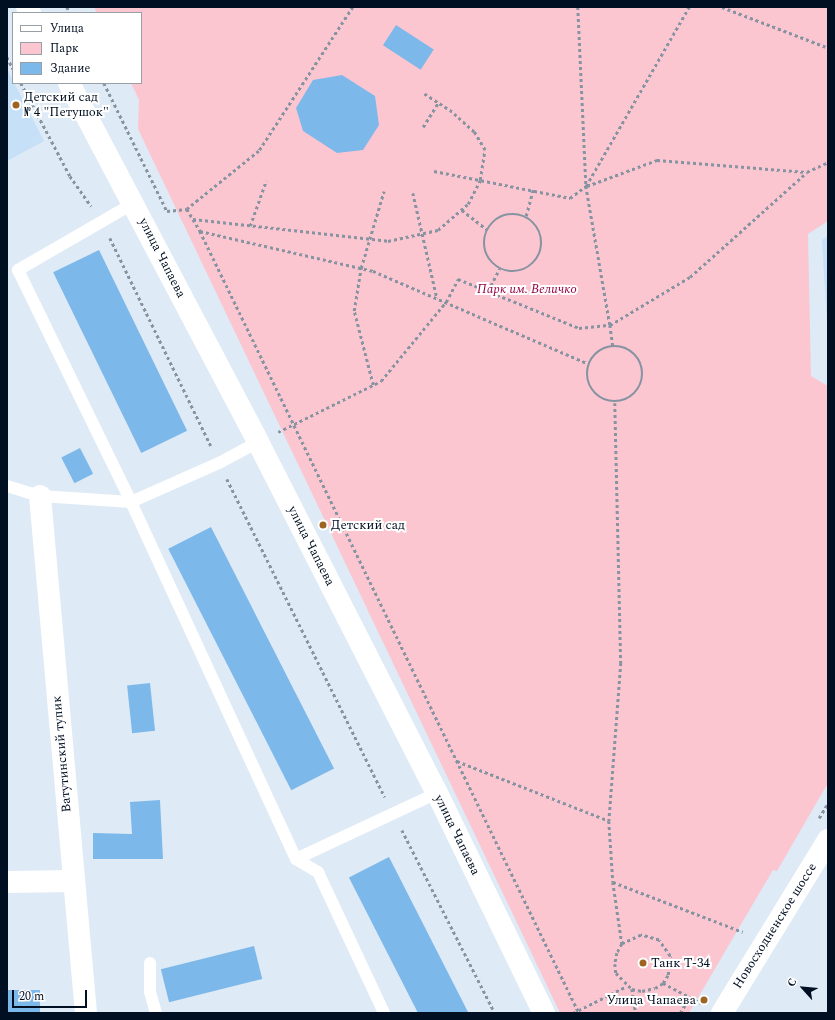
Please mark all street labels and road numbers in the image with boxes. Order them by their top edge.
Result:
street label: улица Чапаева [135,215,189,301]
street label: улица Чапаева [284,503,338,589]
street label: Ватутинский тупик [49,695,75,813]
street label: улица Чапаева [431,792,483,878]
street label: Новосходненское шоссе [730,860,820,992]

